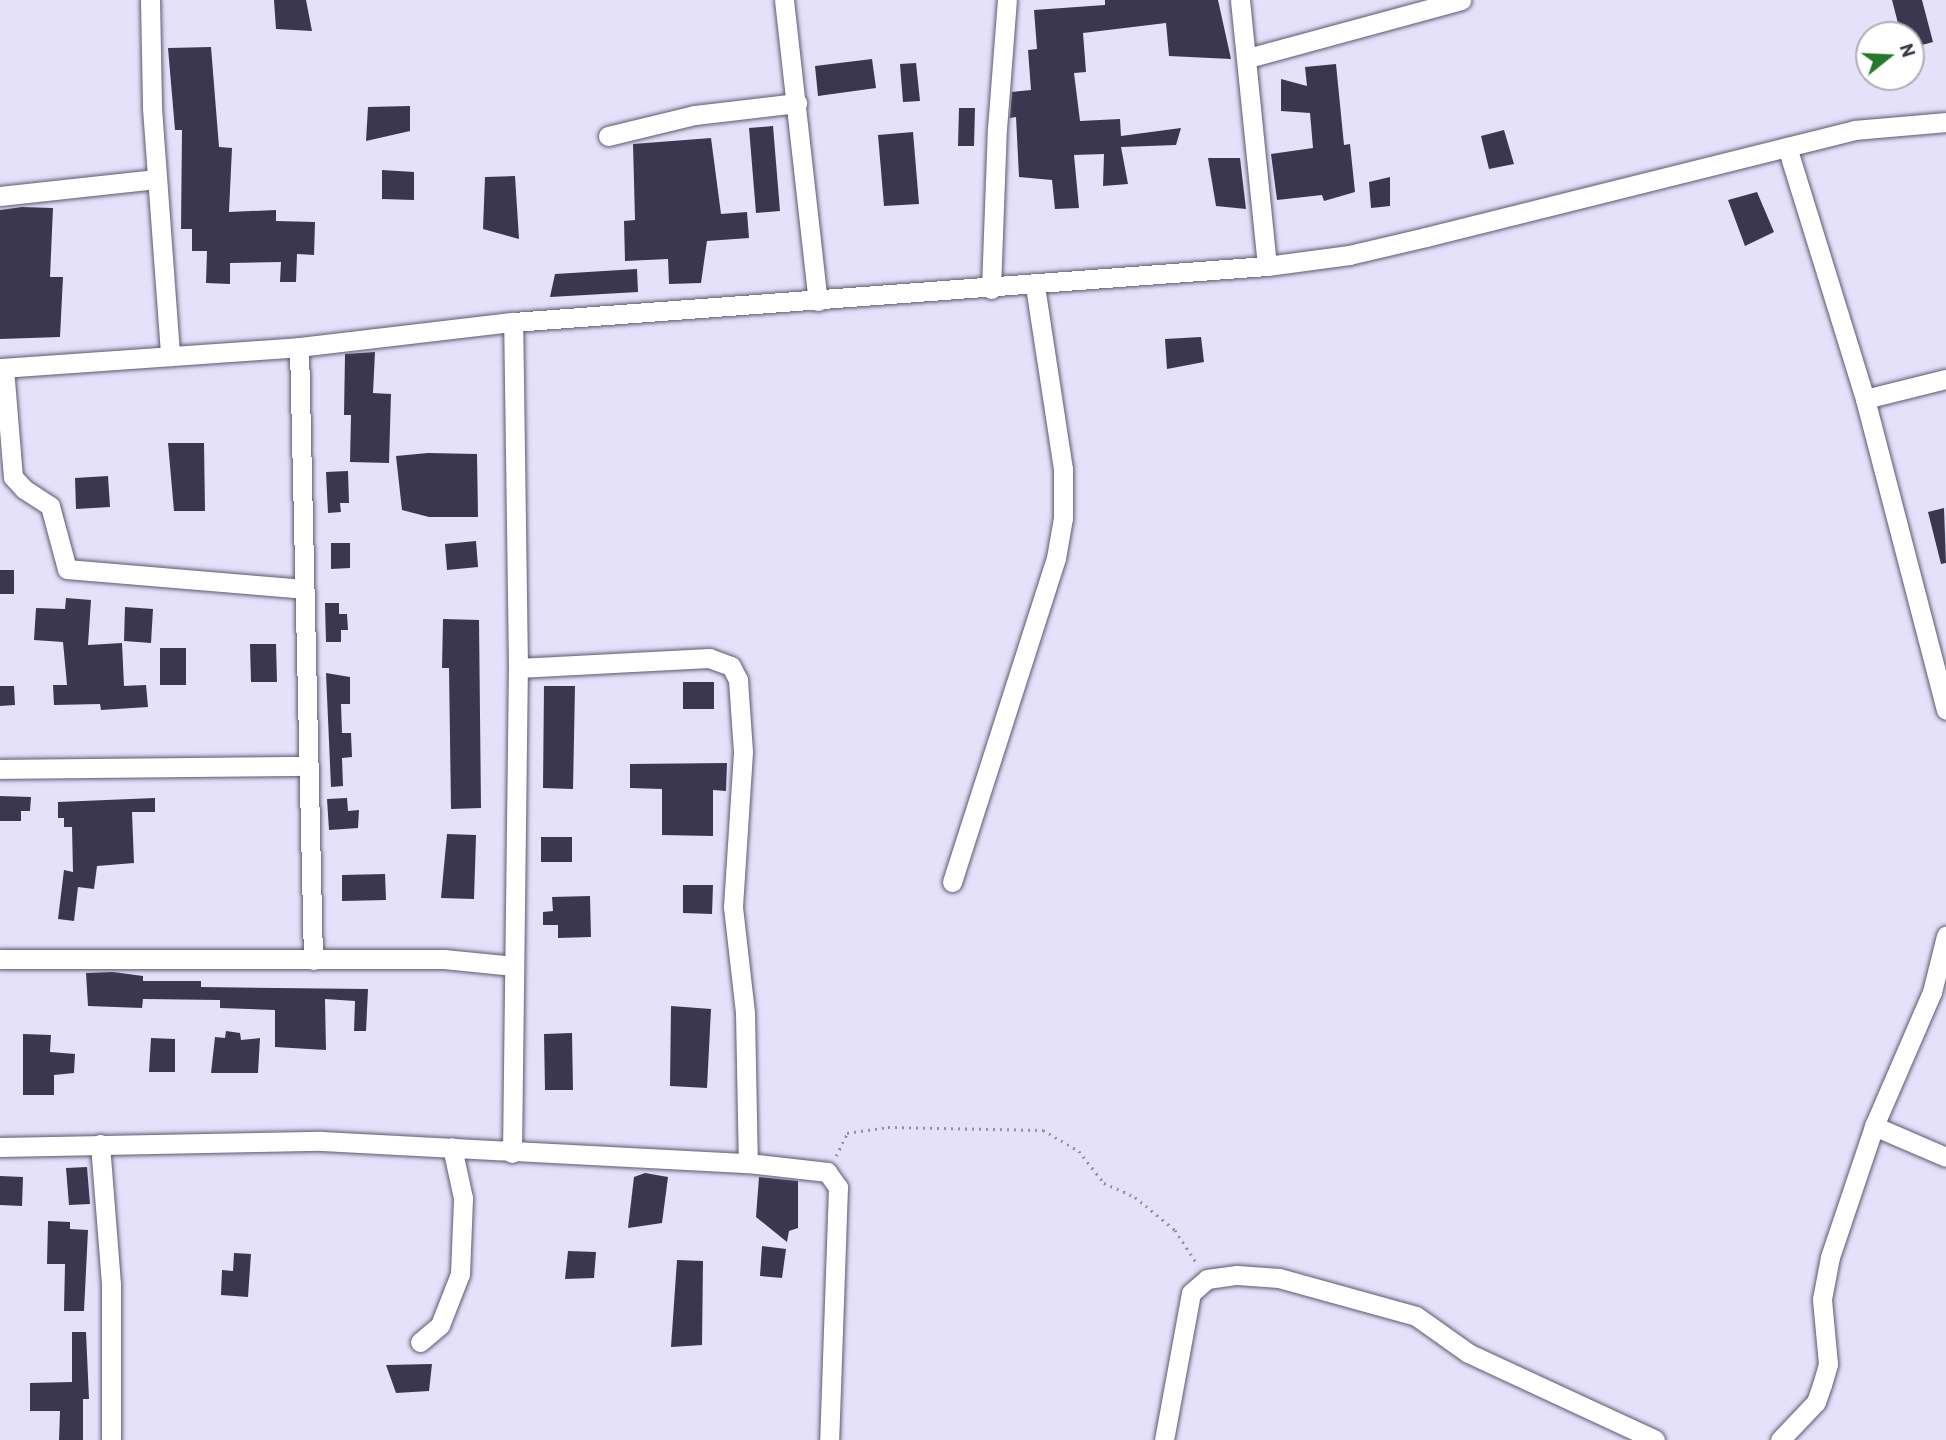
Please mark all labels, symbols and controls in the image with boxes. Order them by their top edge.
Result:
north arrow [1855,21,1925,91]
text: N [1896,40,1921,60]

